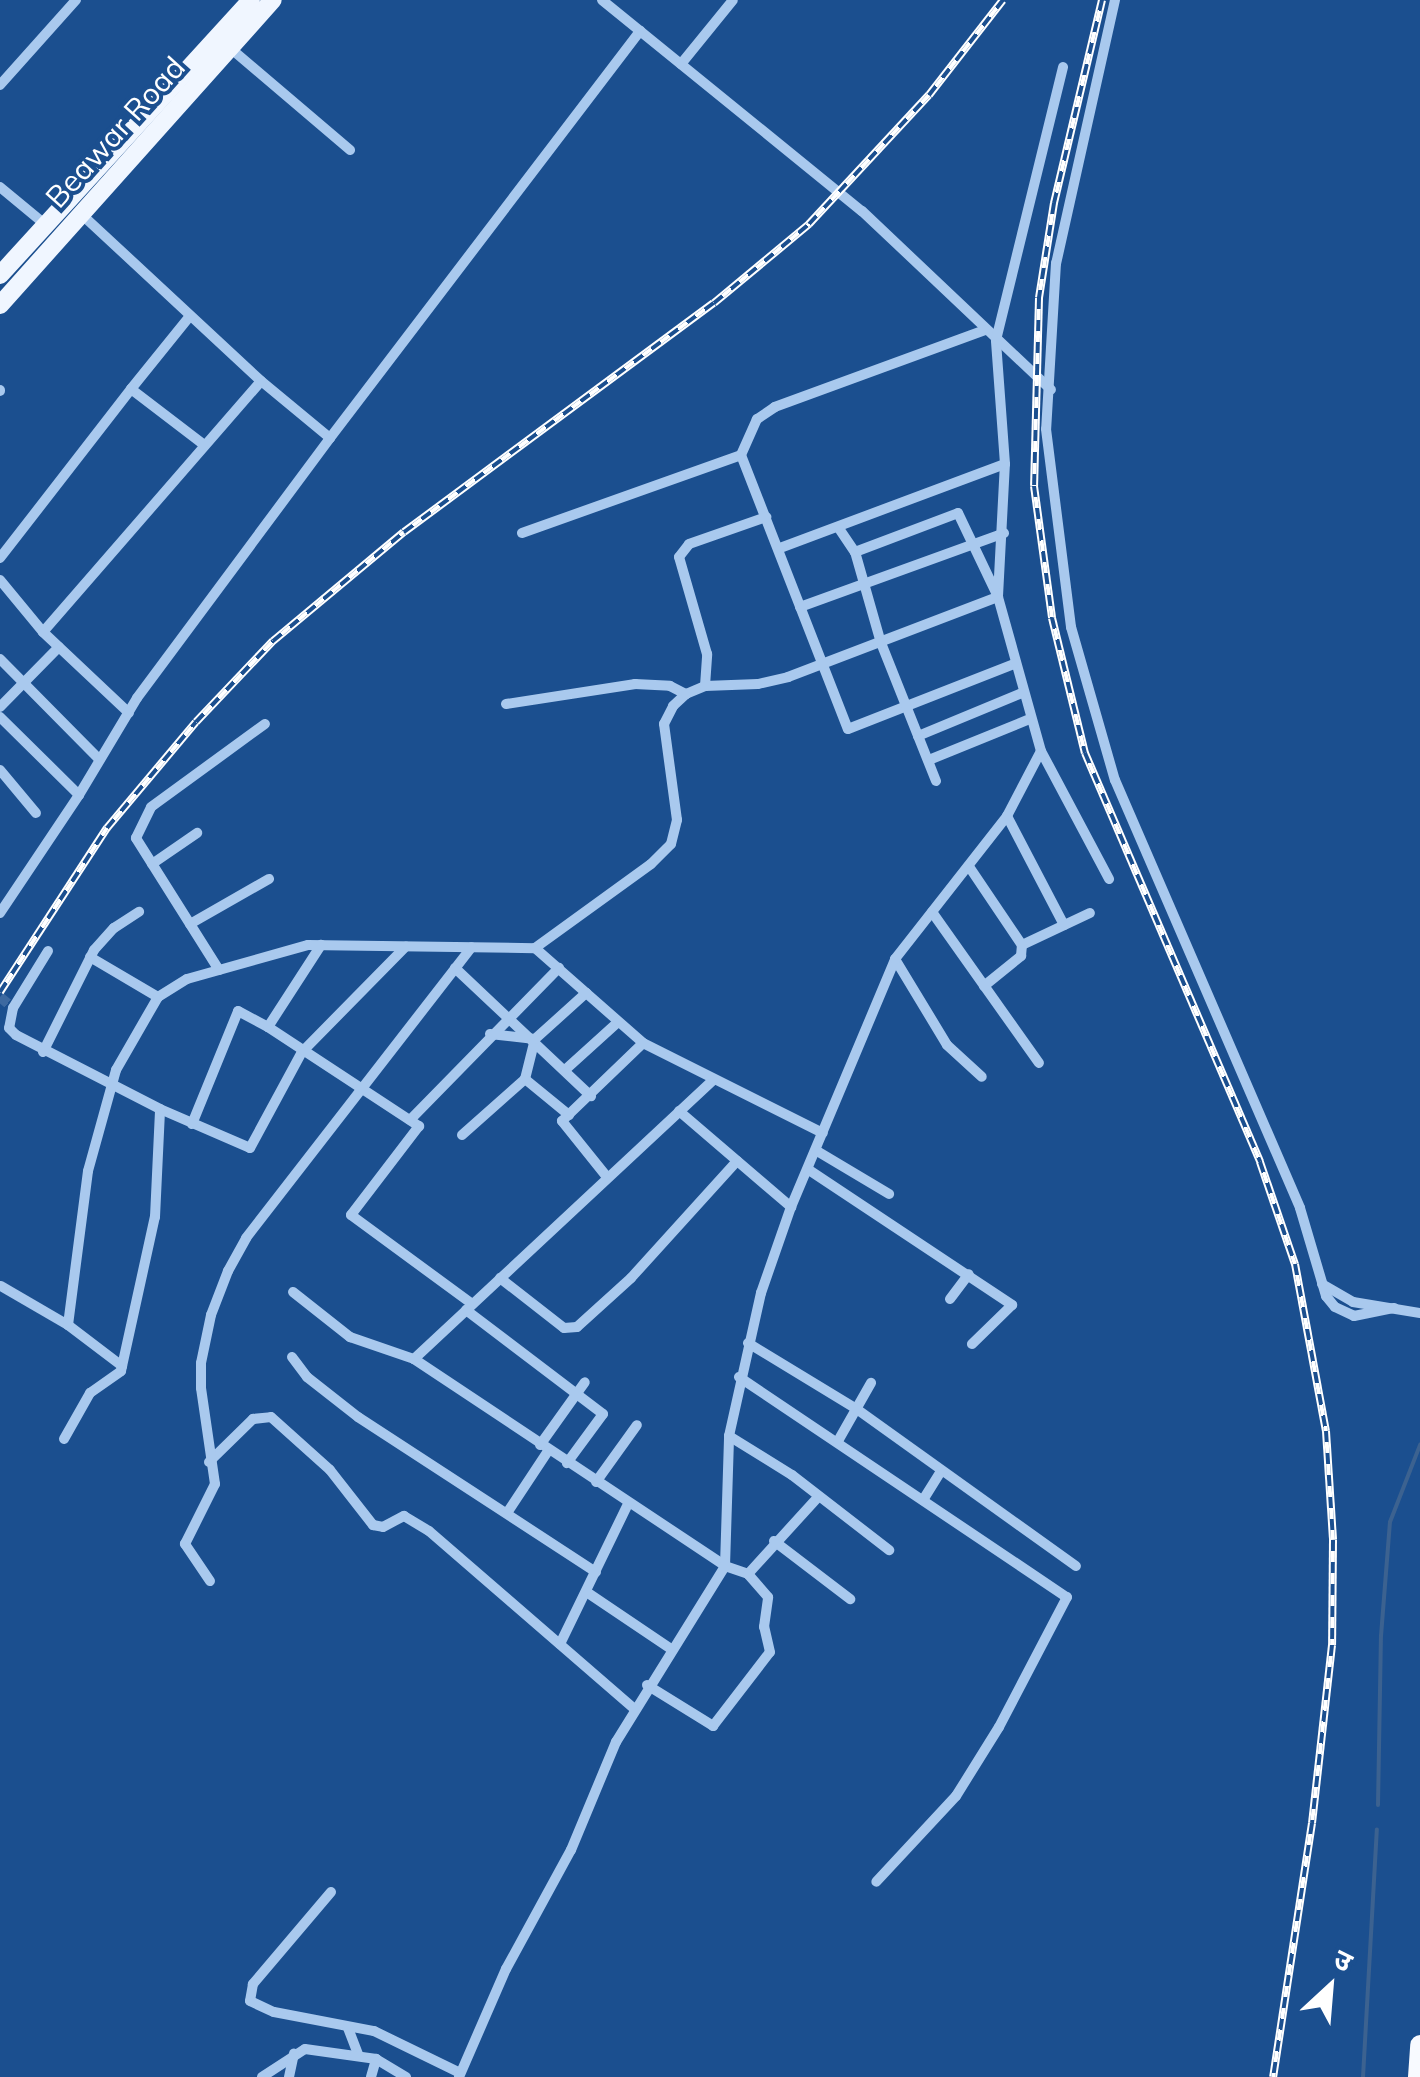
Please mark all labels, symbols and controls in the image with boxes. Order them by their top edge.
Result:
street label: Beawar Road [38,49,192,215]
north arrow [1280,1937,1380,2037]
text: उ [1328,1940,1358,1979]

